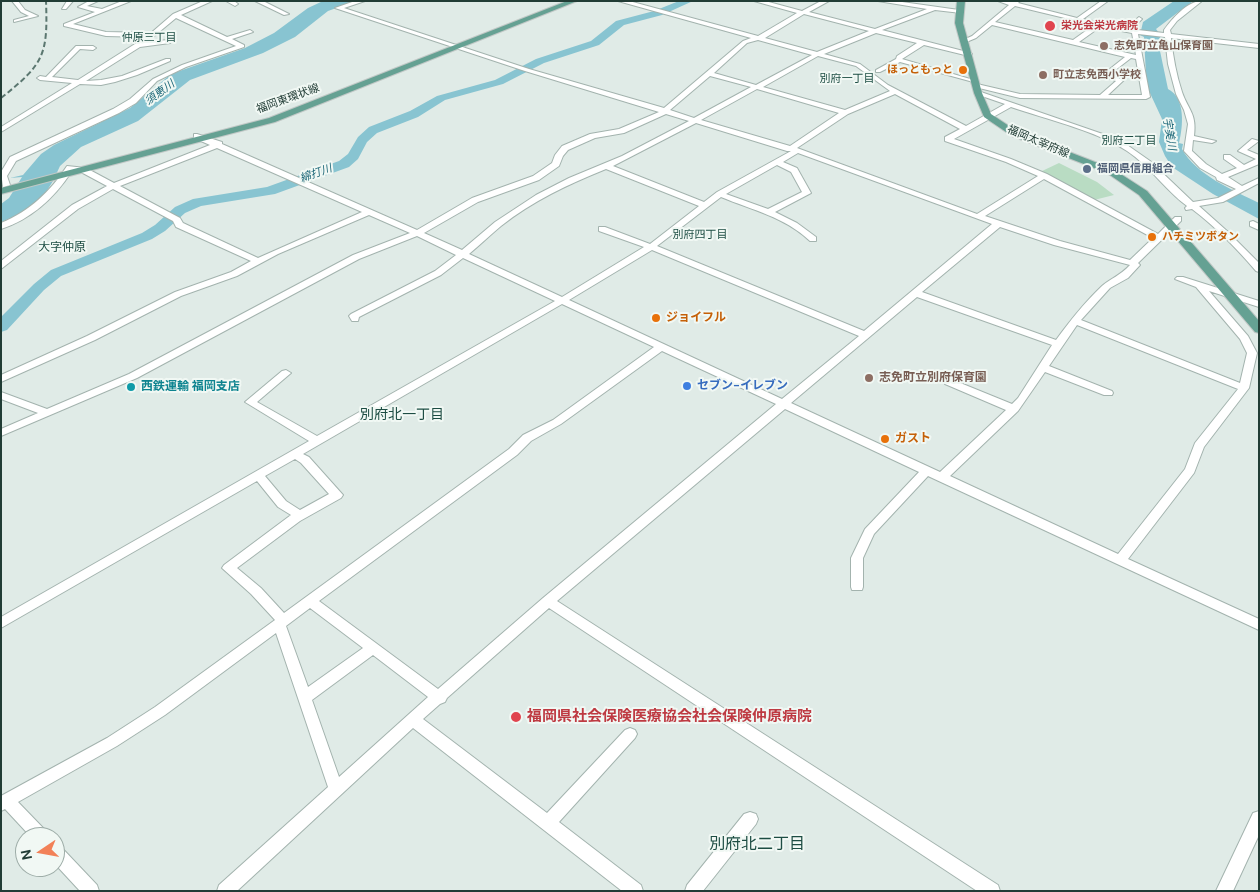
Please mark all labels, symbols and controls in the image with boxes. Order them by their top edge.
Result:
marker: 栄光会栄光病院 [1043,19,1057,33]
place label: 栄光会栄光病院 [1061,19,1138,33]
district label: 仲原三丁目 [122,31,176,45]
place label: 志免町立亀山保育園 [1114,39,1213,53]
marker: 志免町立亀山保育園 [1098,40,1110,52]
place label: ほっともっと [887,63,953,77]
marker: ほっともっと [957,64,969,76]
place label: 町立志免西小学校 [1053,68,1141,82]
marker: 町立志免西小学校 [1037,69,1049,81]
district label: 別府一丁目 [820,72,874,86]
water label: 須恵川 [143,78,177,108]
street label: 福岡東環状線 [255,82,321,116]
water label: 宇美川 [1160,117,1178,151]
street label: 福岡太宰府線 [1005,123,1071,161]
district label: 別府二丁目 [1102,134,1156,148]
water label: 綿打川 [298,162,334,186]
place label: 福岡県信用組合 [1097,162,1174,176]
marker: 福岡県信用組合 [1081,163,1093,175]
district label: 別府四丁目 [673,228,727,242]
place label: ハチミツボタン [1162,230,1239,244]
marker: ハチミツボタン [1146,231,1158,243]
district label: 大字仲原 [38,241,86,255]
place label: ジョイフル [666,311,726,325]
marker: ジョイフル [650,312,662,324]
place label: 志免町立別府保育園 [879,371,987,385]
marker: 志免町立別府保育園 [863,372,875,384]
place label: セブン-イレブン [697,379,788,393]
place label: 西鉄運輸 福岡支店 [141,380,240,394]
marker: セブン-イレブン [681,380,693,392]
marker: 西鉄運輸 福岡支店 [125,381,137,393]
district label: 別府北一丁目 [360,407,444,423]
place label: ガスト [895,432,931,446]
marker: ガスト [879,433,891,445]
place label: 福岡県社会保険医療協会社会保険仲原病院 [527,708,812,726]
marker: 福岡県社会保険医療協会社会保険仲原病院 [509,710,523,724]
north arrow [15,827,65,877]
district label: 別府北二丁目 [709,835,805,855]
text: N [16,848,36,862]

